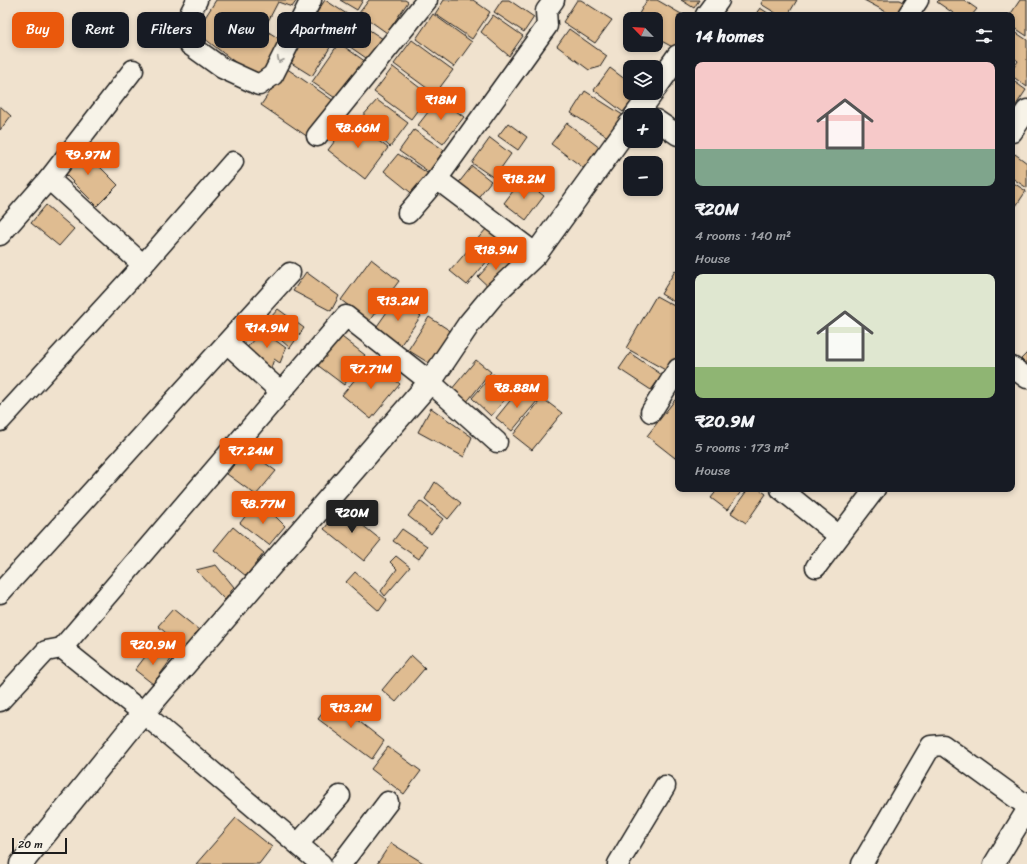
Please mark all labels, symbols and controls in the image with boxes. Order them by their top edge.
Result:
chip: Buy [12,12,64,48]
chip: Rent [72,12,129,48]
chip: Filters [137,12,206,48]
chip: New [214,12,269,48]
chip: Apartment [277,12,371,48]
north arrow [623,12,663,52]
map controls [623,12,663,196]
text: 14 homes [695,21,764,51]
icon: filters [973,25,995,47]
one-way arrow [277,55,285,63]
button: layers [623,60,663,100]
pin: ₹18M [417,87,465,121]
text: ₹18M [425,88,457,111]
icon: home [809,88,881,160]
button: + [623,108,663,148]
pin: ₹8.66M [325,115,391,149]
text: ₹8.66M [336,116,380,139]
pin: ₹9.97M [55,142,121,176]
text: ₹9.97M [65,143,111,166]
button: − [623,156,663,196]
pin: ₹18.2M [491,166,557,200]
text: ₹18.2M [503,167,545,190]
text: ₹20M [695,194,739,224]
text: 4 rooms · 140 m² [695,224,791,247]
pin: ₹18.9M [463,237,529,271]
text: ₹18.9M [474,238,518,261]
text: House [695,247,730,270]
pin: ₹13.2M [365,288,431,322]
text: ₹13.2M [377,289,419,312]
icon: home [809,300,881,372]
pin: ₹14.9M [234,315,300,349]
text: ₹14.9M [245,316,289,339]
pin: ₹7.71M [338,356,404,390]
text: ₹7.71M [350,357,392,380]
pin: ₹8.88M [484,375,550,409]
text: ₹8.88M [494,376,540,399]
text: ₹20.9M [695,406,755,436]
text: 5 rooms · 173 m² [695,436,789,459]
pin: ₹7.24M [218,438,284,472]
text: ₹7.24M [229,439,273,462]
text: House [695,459,730,482]
pin: ₹8.77M [230,491,296,525]
text: ₹8.77M [241,492,285,515]
pin: ₹20M [328,500,376,534]
text: ₹20M [335,501,369,524]
pin: ₹20.9M [120,632,186,666]
text: ₹20.9M [130,633,176,656]
pin: ₹13.2M [318,695,384,729]
text: ₹13.2M [330,696,372,719]
text: 20 m [18,835,43,854]
scale bar [12,836,67,855]

